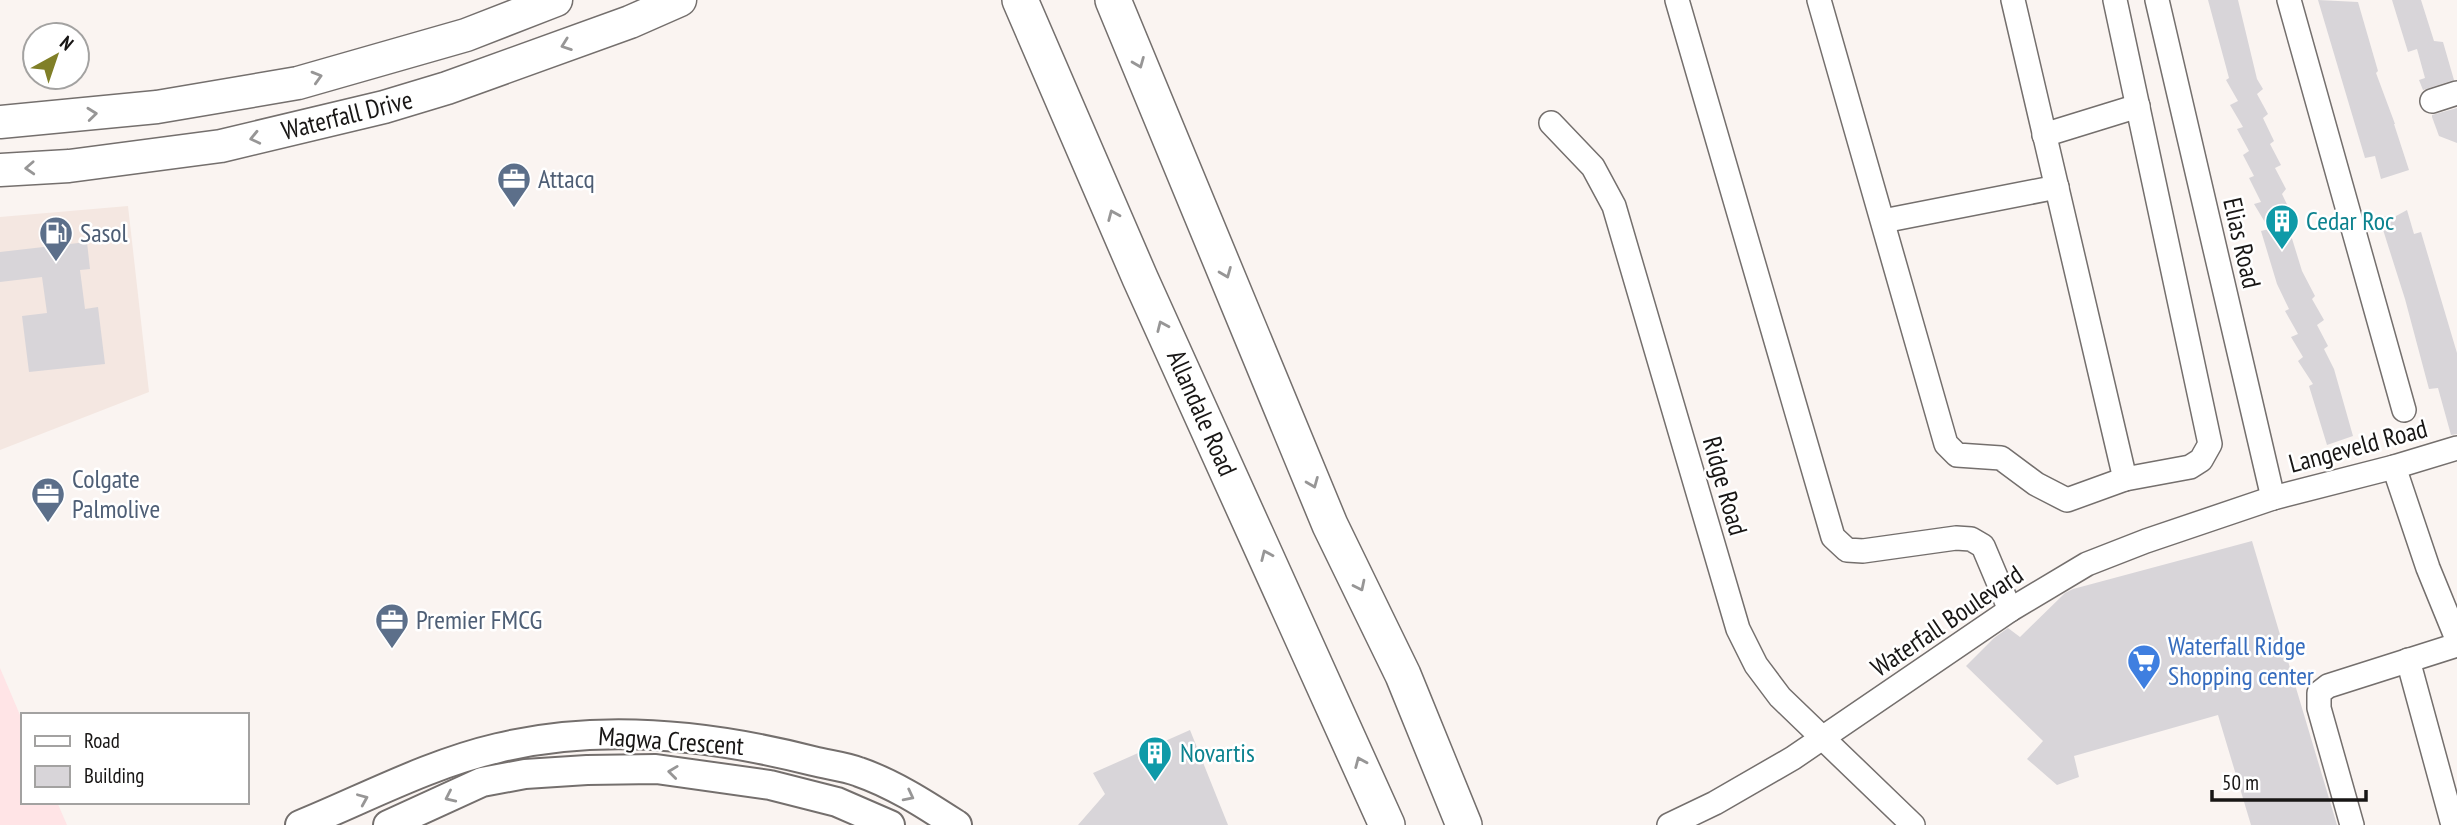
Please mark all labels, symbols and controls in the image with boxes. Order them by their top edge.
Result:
north arrow [21,21,91,91]
text: N [55,30,79,55]
one-way arrow [561,37,573,51]
one-way arrow [1131,56,1145,68]
one-way arrow [310,71,322,86]
street label: Waterfall Drive [278,82,416,147]
one-way arrow [87,107,98,122]
one-way arrow [249,130,261,144]
one-way arrow [24,160,35,175]
office icon: Attacq [495,160,533,209]
place label: Attacq [538,162,595,195]
street label: Elias Road [2216,194,2269,291]
building icon: Cedar Roc [2263,202,2301,251]
place label: Cedar Roc [2306,204,2394,237]
one-way arrow [1107,210,1121,222]
fuel station icon: Sasol [37,214,75,263]
place label: Sasol [80,216,128,249]
one-way arrow [1218,266,1232,279]
one-way arrow [1156,321,1170,333]
street label: Allandale Road [1160,345,1245,481]
street label: Langeveld Road [2285,411,2431,480]
street label: Ridge Road [1696,433,1755,539]
place label: Colgate Palmolive [72,462,160,525]
office icon: Colgate Palmolive [29,475,67,524]
one-way arrow [1305,476,1319,489]
one-way arrow [1260,550,1274,562]
street label: Waterfall Boulevard [1864,558,2029,684]
one-way arrow [1352,579,1366,591]
office icon: Premier FMCG [373,601,411,650]
place label: Premier FMCG [416,603,542,636]
place label: Waterfall Ridge Shopping center [2168,629,2314,692]
supermarket icon: Waterfall Ridge Shopping center [2125,642,2163,691]
legend [21,713,248,804]
street label: Magwa Crescent [597,719,745,762]
text: Road [84,727,120,754]
building icon: Novartis [1136,734,1174,783]
place label: Novartis [1180,736,1255,769]
one-way arrow [1355,757,1369,769]
scale bar [2212,758,2366,802]
text: Building [84,762,144,789]
one-way arrow [667,764,679,779]
text: 50 m [2222,769,2259,796]
one-way arrow [902,788,914,801]
one-way arrow [444,789,457,803]
one-way arrow [356,793,368,807]

